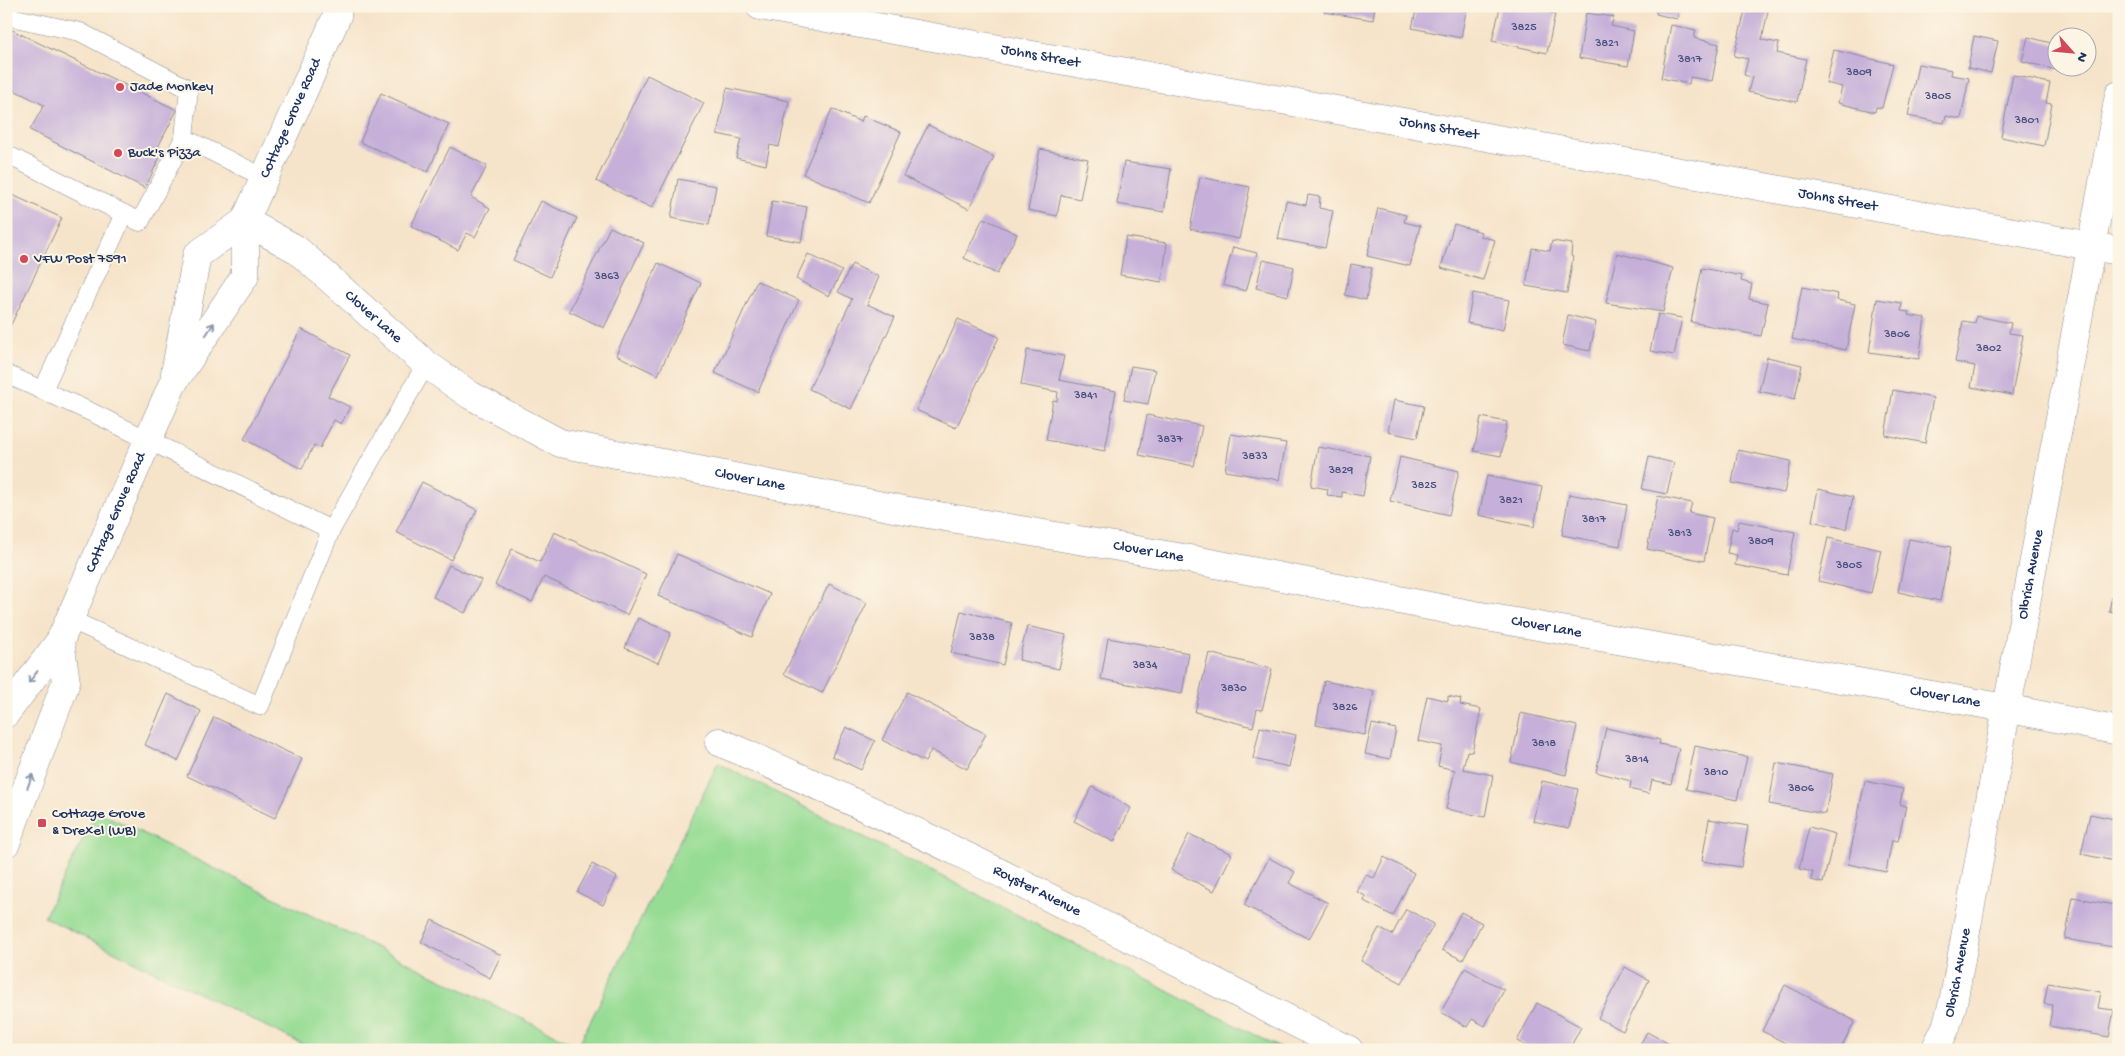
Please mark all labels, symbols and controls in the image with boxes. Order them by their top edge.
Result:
house number: 3825 [1511,21,1537,35]
north arrow [2048,28,2098,78]
house number: 3821 [1594,37,1619,51]
street label: Johns Street [999,41,1083,73]
text: N [2072,49,2091,65]
house number: 3817 [1677,53,1703,67]
street label: Cottage Grove Road [256,55,326,181]
house number: 3809 [1845,66,1872,80]
place label: Jade Monkey [130,78,214,96]
marker: Jade Monkey [114,81,126,93]
house number: 3805 [1924,90,1951,104]
street label: Johns Street [1398,112,1482,145]
house number: 3801 [2014,114,2039,128]
place label: Buck's Pizza [127,144,201,162]
marker: Buck's Pizza [112,147,124,159]
street label: Johns Street [1797,184,1880,217]
place label: VFW Post 7591 [33,250,127,268]
marker: VFW Post 7591 [18,253,30,265]
house number: 3863 [593,270,620,284]
street label: Clover Lane [340,287,406,348]
one-way arrow [205,322,215,336]
house number: 3806 [1883,328,1911,342]
house number: 3802 [1975,342,2002,356]
house number: 3841 [1073,389,1098,403]
house number: 3837 [1156,433,1183,447]
street label: Cottage Grove Road [82,449,151,576]
house number: 3833 [1241,450,1268,464]
street label: Clover Lane [713,464,787,496]
house number: 3829 [1328,464,1353,478]
house number: 3825 [1411,479,1437,493]
house number: 3821 [1498,494,1523,508]
house number: 3817 [1581,513,1607,527]
house number: 3813 [1667,527,1692,541]
street label: Olbrich Avenue [2014,528,2048,621]
house number: 3809 [1747,535,1774,549]
street label: Clover Lane [1112,537,1185,567]
house number: 3805 [1835,559,1862,573]
street label: Clover Lane [1510,612,1583,643]
house number: 3838 [968,631,995,645]
house number: 3834 [1132,659,1158,673]
one-way arrow [28,670,38,684]
house number: 3830 [1220,682,1247,696]
street label: Clover Lane [1909,682,1982,712]
house number: 3826 [1332,701,1358,715]
house number: 3818 [1531,737,1557,751]
house number: 3814 [1624,753,1649,767]
house number: 3810 [1703,766,1728,780]
one-way arrow [26,774,35,790]
house number: 3806 [1787,782,1815,796]
place label: Cottage Grove & Drexel (WB) [52,805,145,840]
marker: Cottage Grove & Drexel (WB) [36,817,48,829]
street label: Royster Avenue [989,862,1084,921]
street label: Olbrich Avenue [1940,926,1976,1020]

